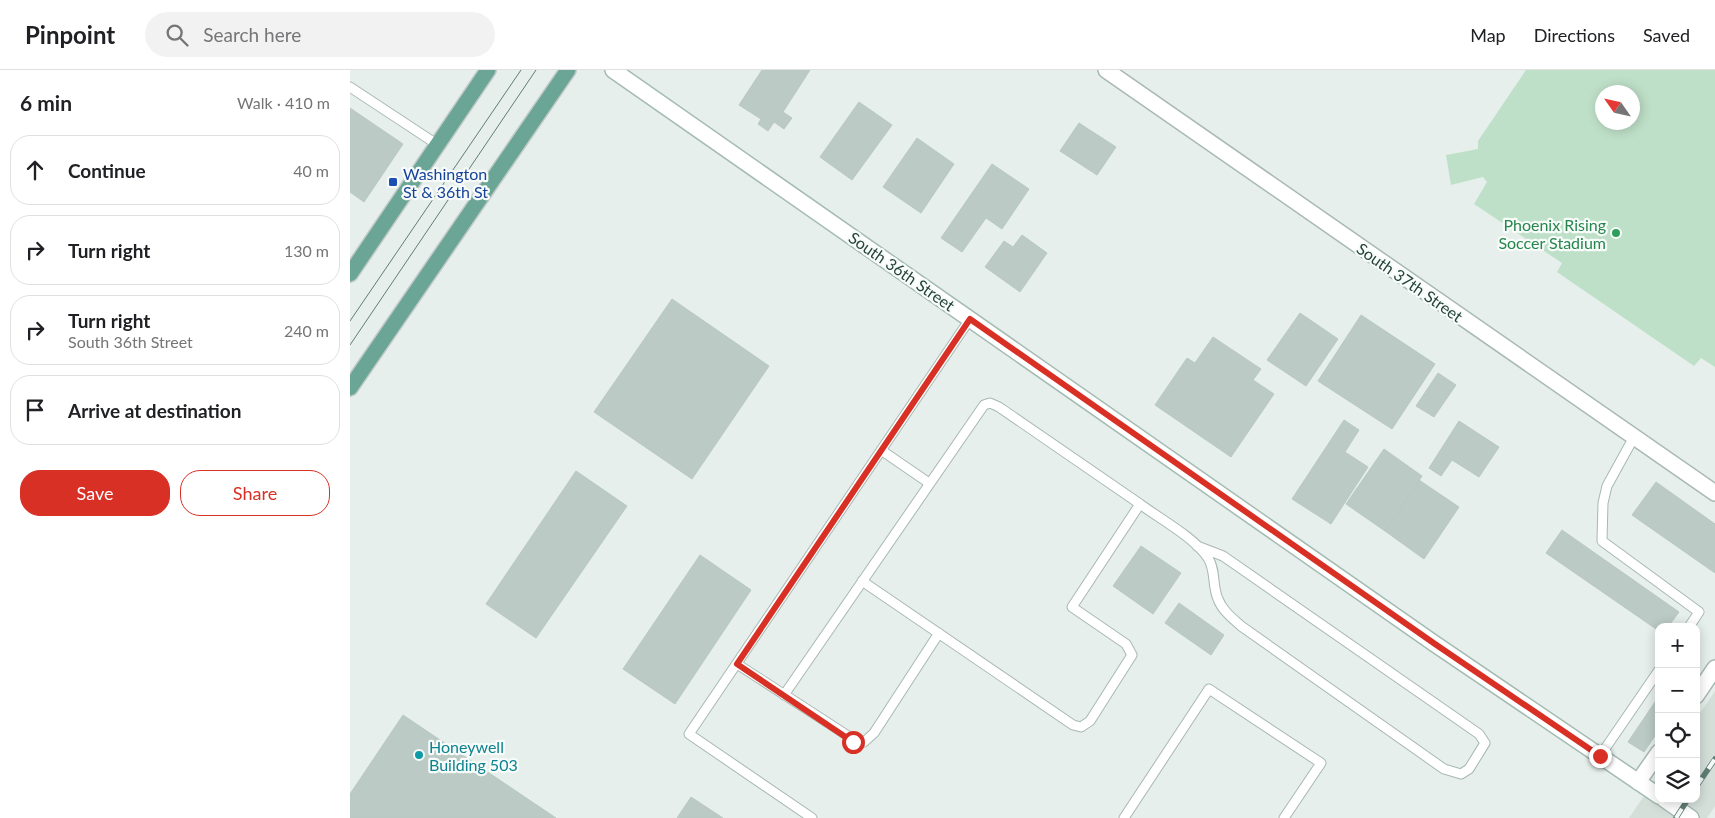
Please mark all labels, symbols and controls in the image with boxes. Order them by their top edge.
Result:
search box [145,12,495,57]
text: Pinpoint [25,20,115,49]
icon: search [163,21,191,49]
text: Search here [203,23,301,46]
text: Map [1470,24,1506,46]
text: Directions [1534,24,1615,46]
text: Saved [1643,24,1690,46]
north arrow [1595,85,1640,130]
text: 6 min [20,90,72,115]
text: Walk · 410 m [237,93,330,112]
icon: ahead [21,156,49,184]
text: Continue [68,159,146,182]
text: 40 m [293,161,329,180]
place label: Washington St & 36th St [403,164,488,201]
marker: Washington St & 36th St [387,176,399,188]
place label: Phoenix Rising Soccer Stadium [1498,215,1606,252]
street label: South 36th Street [845,227,959,315]
marker: Phoenix Rising Soccer Stadium [1610,227,1622,239]
icon: right [21,236,49,264]
street label: South 37th Street [1353,238,1467,326]
text: Turn right [68,239,150,262]
text: 130 m [284,241,329,260]
text: Turn right [68,309,150,332]
icon: right [21,316,49,344]
text: 240 m [284,321,329,340]
text: South 36th Street [68,332,193,351]
icon: arrive [21,396,49,424]
text: Arrive at destination [68,399,241,422]
button: Save [20,470,170,516]
button: Share [180,470,330,516]
map controls [1655,623,1700,803]
button: + [1655,623,1700,668]
button: − [1655,668,1700,713]
button: locate [1655,713,1700,758]
route start [842,731,865,754]
place label: Honeywell Building 503 [429,737,518,774]
route end [1589,745,1612,768]
marker: Honeywell Building 503 [413,749,425,761]
button: layers [1655,758,1700,803]

